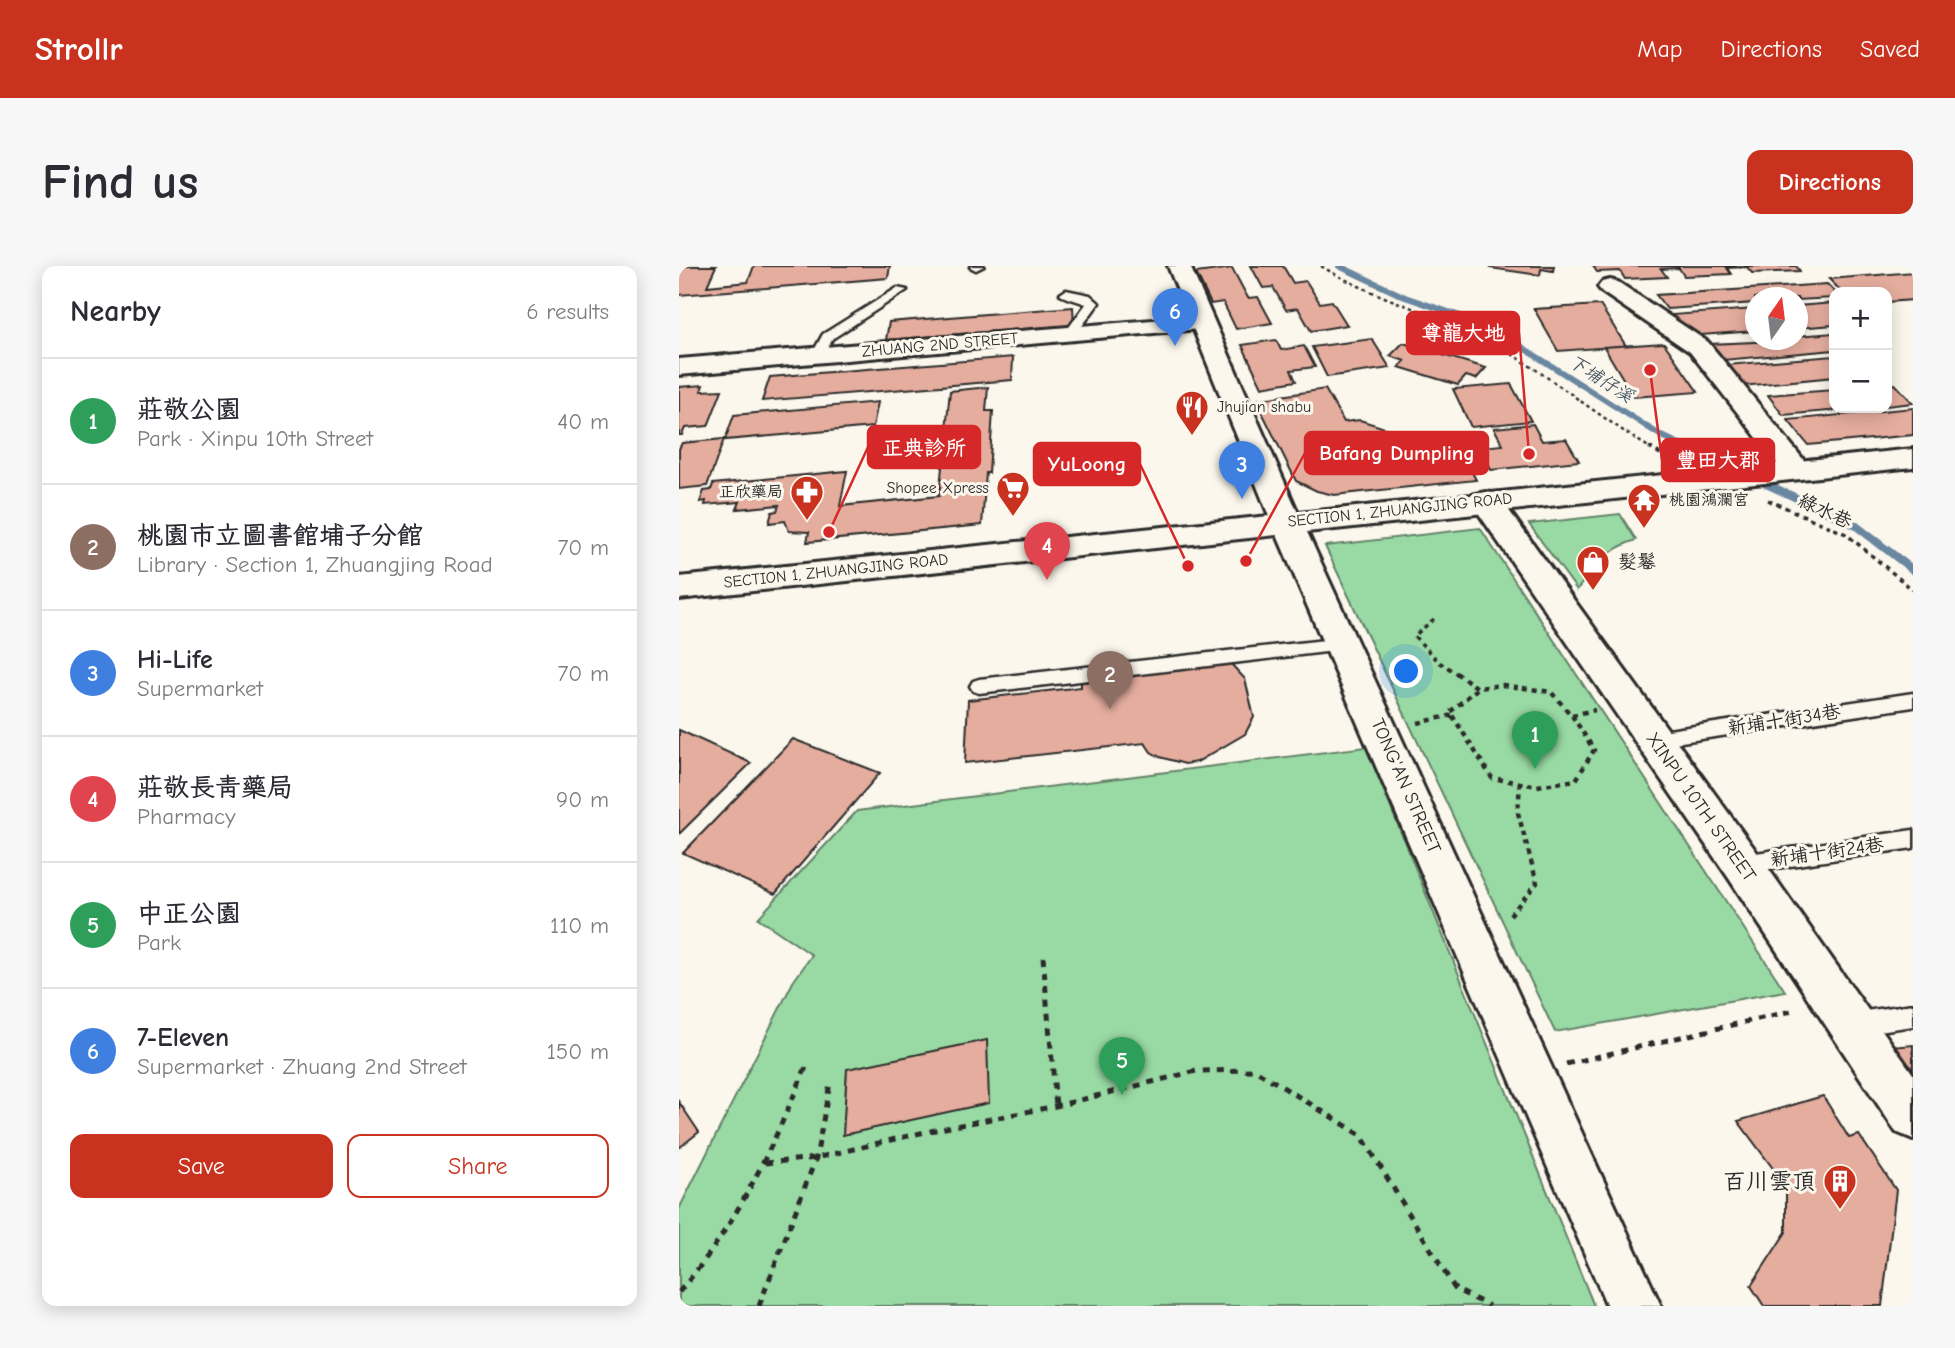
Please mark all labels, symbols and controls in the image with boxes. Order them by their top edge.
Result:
text: Strollr [35,30,123,68]
text: Map [1637,35,1683,63]
text: Directions [1721,35,1822,63]
text: Saved [1860,35,1920,63]
button: Directions [1747,150,1913,214]
text: Find us [42,154,198,210]
north arrow [1745,287,1808,350]
map controls [1829,287,1892,413]
button: + [1829,287,1892,350]
pin: 6 [1152,288,1198,346]
text: Nearby [70,294,161,329]
text: 6 results [526,298,609,325]
callout: 尊龍大地 [1407,312,1519,354]
text: 尊龍大地 [1421,321,1505,345]
street label: ZHUANG 2ND STREET [861,329,1020,361]
button: − [1829,350,1892,413]
water label: 下埔仔溪 [1565,351,1638,408]
restaurant icon: Jhujian shabu [1173,388,1211,437]
text: 莊敬公園 [137,395,241,425]
place label: Jhujian shabu [1217,398,1311,416]
text: 1 [88,408,98,435]
text: 40 m [557,408,609,435]
text: Park · Xinpu 10th Street [137,425,373,452]
callout: 正典診所 [868,426,980,468]
callout: Bafang Dumpling [1305,432,1488,474]
text: 正典診所 [882,436,966,460]
callout: 豐田大郡 [1662,439,1774,481]
pin: 3 [1219,441,1265,499]
text: Bafang Dumpling [1319,441,1475,465]
callout: YuLoong [1034,443,1140,485]
text: 豐田大郡 [1676,448,1760,472]
text: YuLoong [1048,452,1126,476]
supermarket icon: Shopee Xpress [994,469,1032,518]
pharmacy icon: 正欣藥局 [788,473,826,522]
place label: Shopee Xpress [886,479,989,497]
temple icon: 桃園鴻瀾宮 [1625,481,1663,530]
place label: 正欣藥局 [719,483,783,501]
street label: SECTION 1, ZHUANGJING ROAD [1287,489,1513,531]
street label: 綠水巷 [1795,489,1855,533]
place label: 桃園鴻瀾宮 [1669,491,1749,509]
text: 桃園市立圖書館埔子分館 [137,521,423,551]
pin: 4 [1024,522,1070,580]
text: 2 [87,534,99,561]
text: 70 m [557,534,609,561]
shop icon: 髮鬈 [1574,543,1612,592]
street label: SECTION 1, ZHUANGJING ROAD [723,550,949,592]
text: Library · Section 1, Zhuangjing Road [137,551,493,578]
place label: 髮鬈 [1618,551,1656,573]
text: Hi-Life [137,645,213,675]
pin: 2 [1087,651,1133,709]
your location [1389,654,1423,688]
text: 3 [87,660,99,687]
text: 70 m [557,660,609,687]
text: Supermarket [137,675,263,702]
street label: 新埔十街34巷 [1726,700,1842,740]
pin: 1 [1512,711,1558,769]
street label: TONG'AN STREET [1366,715,1446,857]
street label: XINPU 10TH STREET [1641,728,1761,886]
text: 莊敬長青藥局 [137,773,293,803]
text: 4 [88,786,98,813]
text: 90 m [556,786,609,813]
text: Pharmacy [137,803,235,830]
street label: 新埔十街24巷 [1769,833,1885,871]
text: 中正公園 [137,899,241,929]
text: 5 [87,912,99,939]
text: 110 m [550,912,609,939]
text: Park [137,929,181,956]
text: 7-Eleven [137,1023,229,1053]
pin: 5 [1099,1037,1145,1095]
text: 6 [87,1038,99,1065]
text: 150 m [547,1038,609,1065]
text: Supermarket · Zhuang 2nd Street [137,1053,467,1080]
button: Save [70,1134,333,1198]
button: Share [347,1134,609,1198]
building icon: 百川雲頂 [1821,1162,1859,1211]
place label: 百川雲頂 [1723,1168,1815,1195]

